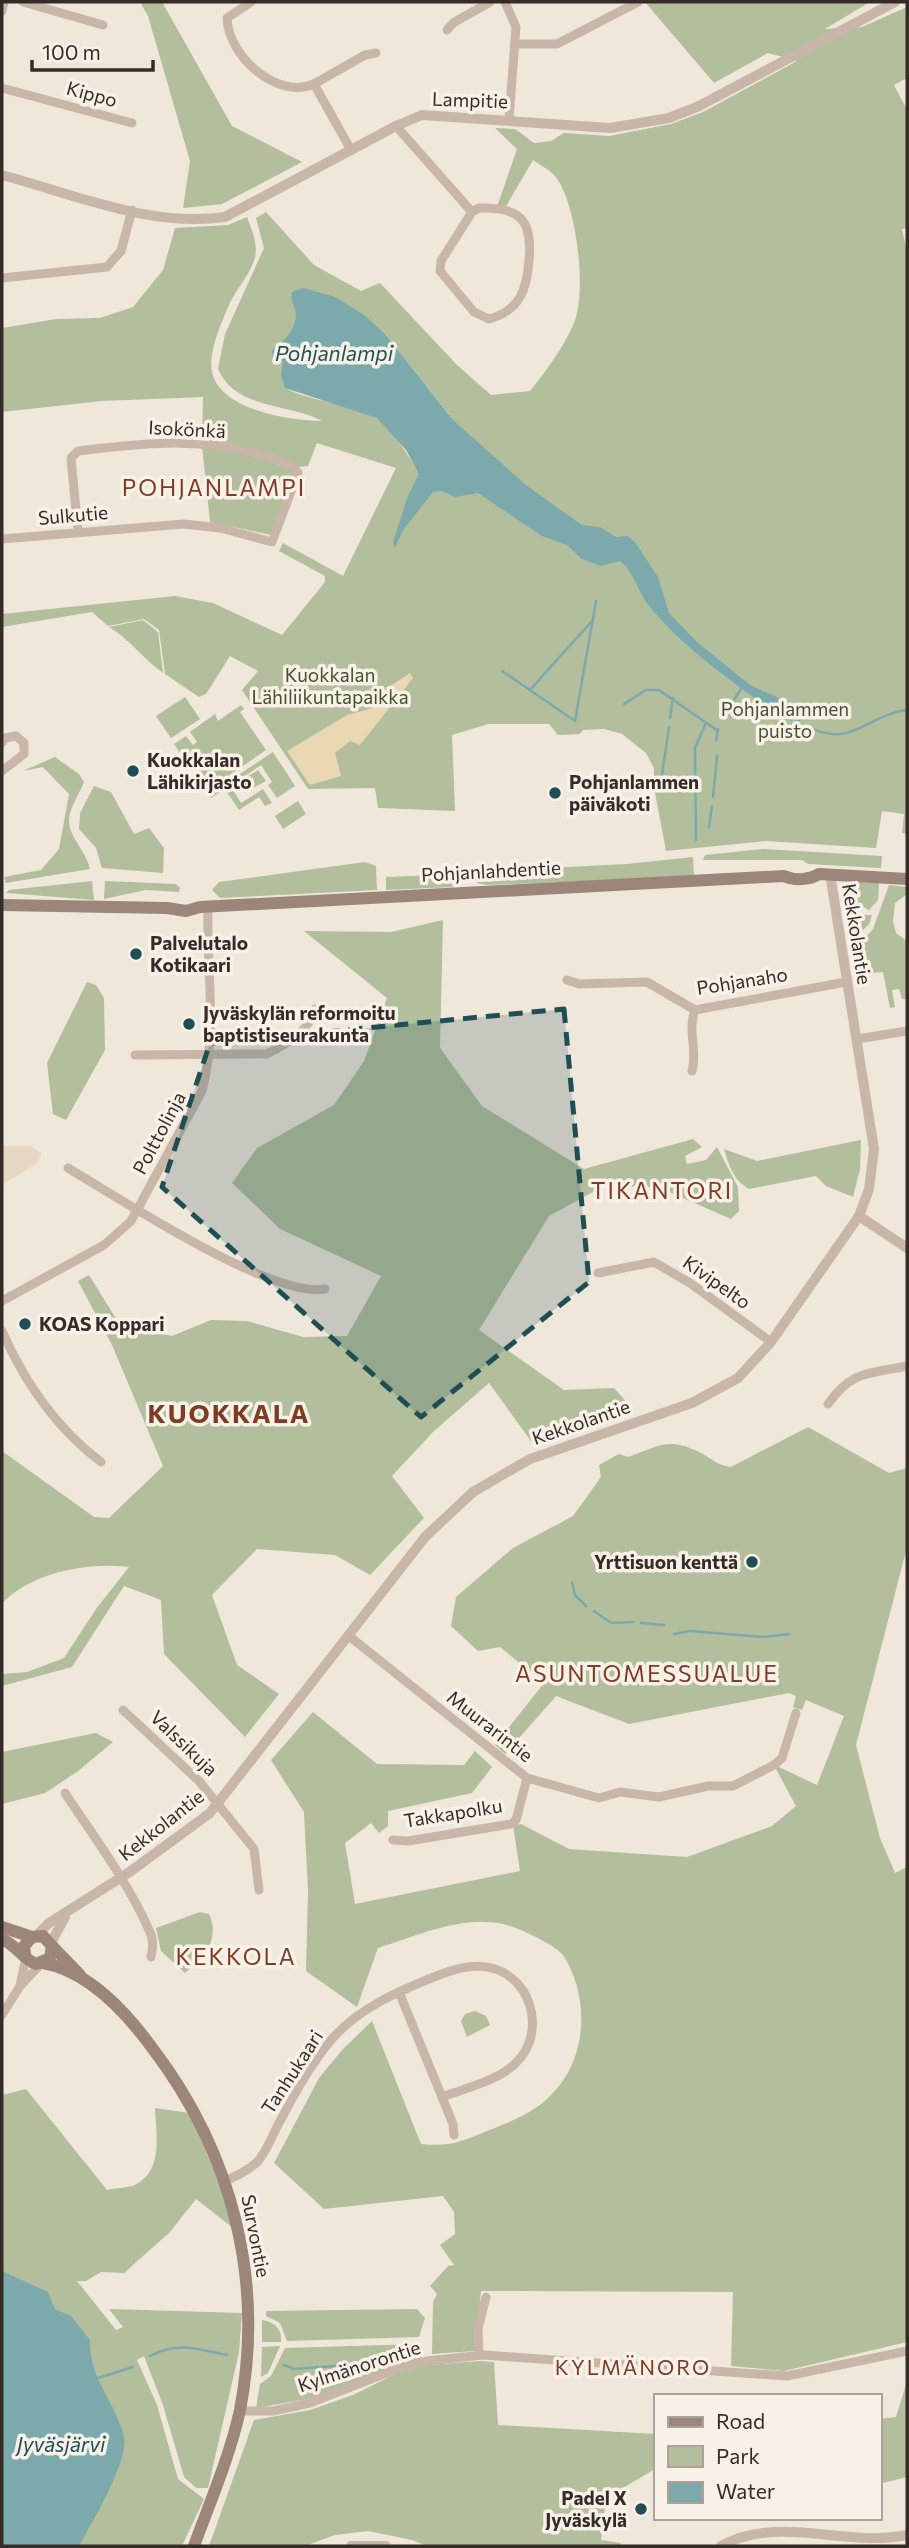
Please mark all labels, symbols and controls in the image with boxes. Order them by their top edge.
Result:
scale bar [32,28,152,72]
text: 100 m [42,39,101,64]
street label: Kippo [64,76,120,111]
street label: Lampitie [432,87,509,112]
water label: Pohjanlampi [275,340,394,365]
street label: Isokönkä [148,415,226,442]
district label: POHJANLAMPI [122,473,306,501]
street label: Sulkutie [37,500,109,529]
park label: Kuokkalan Lähiliikuntapaikka [251,663,409,708]
park label: Pohjanlammen puisto [721,697,849,742]
place label: Kuokkalan Lähikirjasto [147,748,252,793]
marker: Kuokkalan Lähikirjasto [125,763,141,779]
place label: Pohjanlammen päiväkoti [569,770,699,815]
marker: Pohjanlammen päiväkoti [547,785,563,801]
street label: Pohjanlahdentie [421,855,561,886]
street label: Kekkolantie [838,882,877,986]
place label: Palvelutalo Kotikaari [150,931,248,976]
marker: Palvelutalo Kotikaari [128,946,144,962]
street label: Pohjanaho [695,962,789,999]
place label: Jyväskylän reformoitu baptistiseurakunta [203,1001,396,1046]
marker: Jyväskylän reformoitu baptistiseurakunta [181,1016,197,1032]
street label: Polttolinja [127,1088,190,1178]
district label: TIKANTORI [591,1176,733,1204]
street label: Kivipelto [679,1250,756,1313]
place label: KOAS Koppari [39,1312,165,1335]
marker: KOAS Koppari [17,1316,33,1332]
street label: Kekkolantie [529,1394,633,1449]
district label: KUOKKALA [147,1397,311,1428]
place label: Yrttisuon kenttä [594,1550,738,1573]
marker: Yrttisuon kenttä [744,1554,760,1570]
district label: ASUNTOMESSUALUE [515,1659,779,1687]
street label: Muurarintie [443,1685,538,1766]
street label: Valssikuja [146,1705,223,1780]
street label: Kekkolantie [113,1784,208,1865]
street label: Takkapolku [402,1793,504,1832]
district label: KEKKOLA [176,1942,297,1970]
street label: Tanhukaari [256,2025,327,2118]
street label: Survontie [237,2193,276,2279]
street label: Kylmänorontie [295,2335,423,2396]
district label: KYLMÄNORO [555,2354,711,2379]
legend [654,2394,881,2520]
text: Road [716,2408,765,2433]
water label: Jyväsjärvi [15,2431,106,2456]
text: Park [716,2443,760,2468]
text: Water [716,2478,775,2503]
place label: Padel X Jyväskylä [545,2486,627,2531]
marker: Padel X Jyväskylä [633,2501,649,2517]

